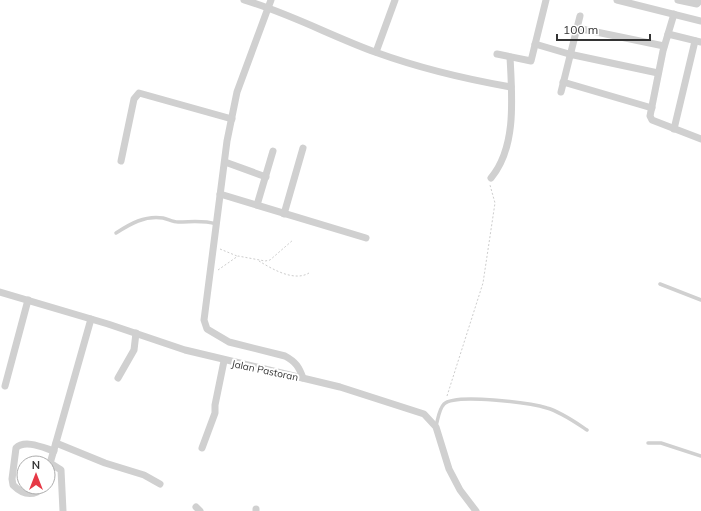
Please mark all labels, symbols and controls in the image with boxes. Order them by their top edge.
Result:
scale bar [557,16,650,42]
text: 100 m [563,22,598,37]
street label: Jalan Pastoran [230,357,300,384]
north arrow [16,455,56,495]
text: N [32,458,40,472]

